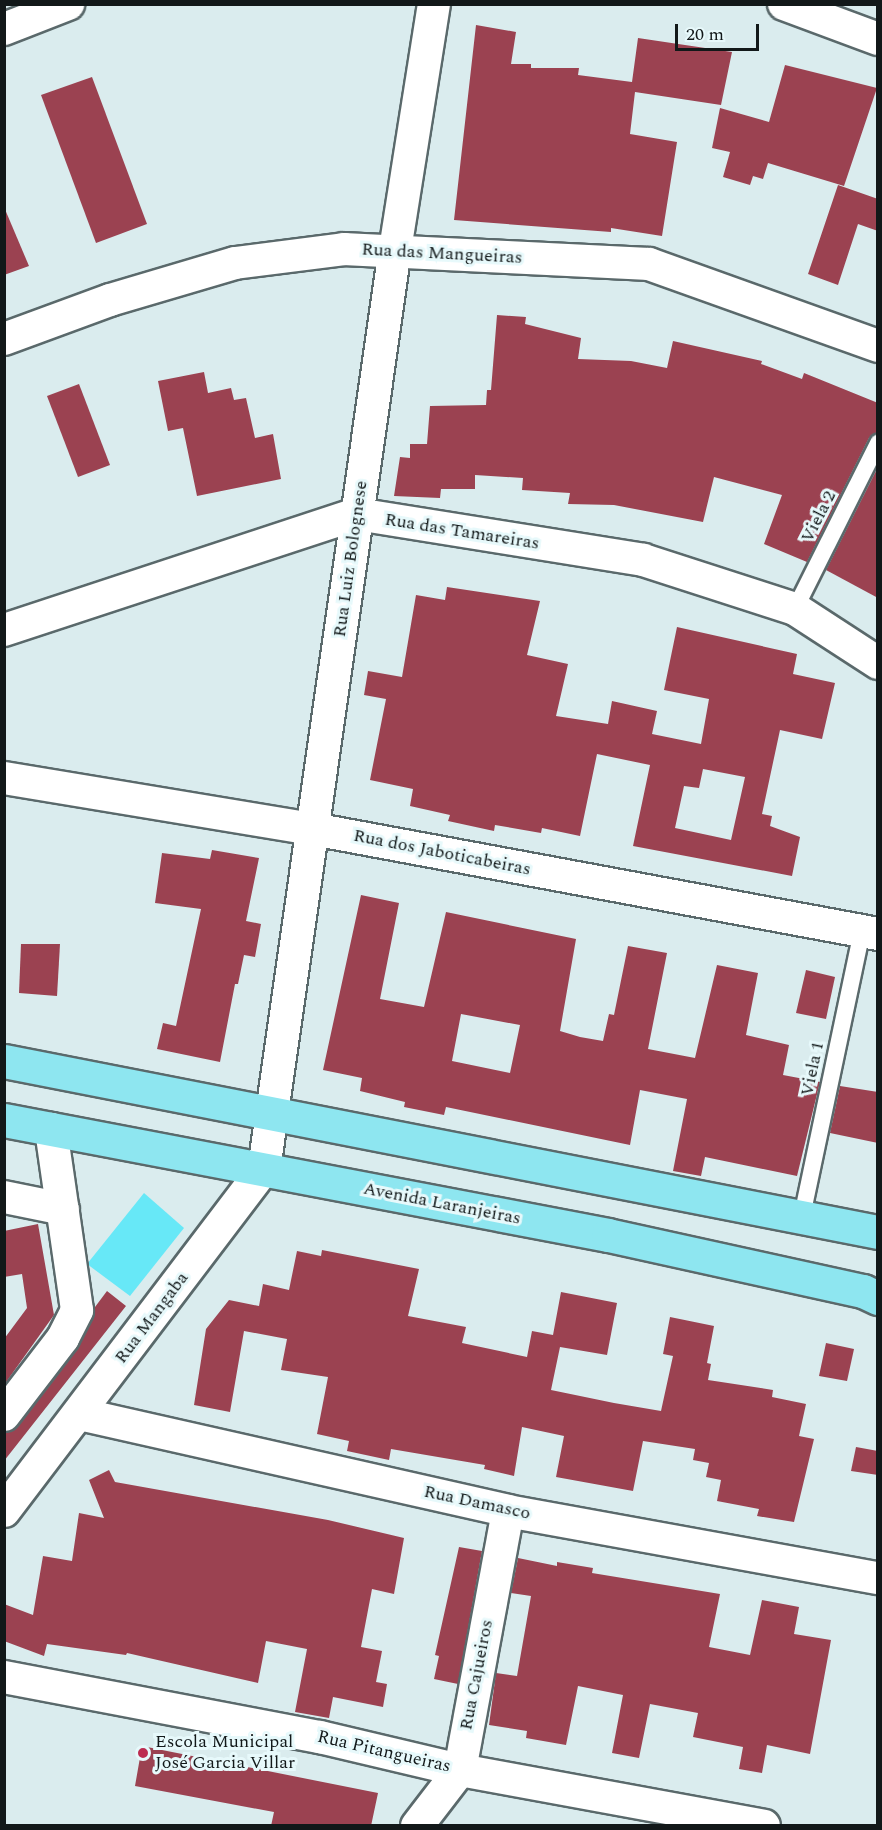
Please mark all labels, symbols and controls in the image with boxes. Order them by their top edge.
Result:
scale bar [678,12,762,50]
text: 20 m [686,21,724,48]
street label: Rua das Mangueiras [361,239,523,269]
street label: Rua Luiz Bolognese [329,479,373,639]
street label: Viela 2 [797,487,841,547]
street label: Rua das Tamareiras [383,509,541,555]
street label: Rua dos Jaboticabeiras [351,825,533,881]
street label: Viela 1 [797,1040,829,1098]
street label: Avenida Laranjeiras [361,1178,523,1230]
street label: Rua Mangaba [111,1268,193,1368]
street label: Rua Damasco [422,1481,532,1525]
street label: Rua Cajueiros [456,1618,498,1732]
street label: Rua Pitangueiras [315,1726,453,1778]
place label: Escola Municipal José Garcia Villar [155,1732,295,1774]
marker: Escola Municipal José Garcia Villar [136,1746,150,1760]

